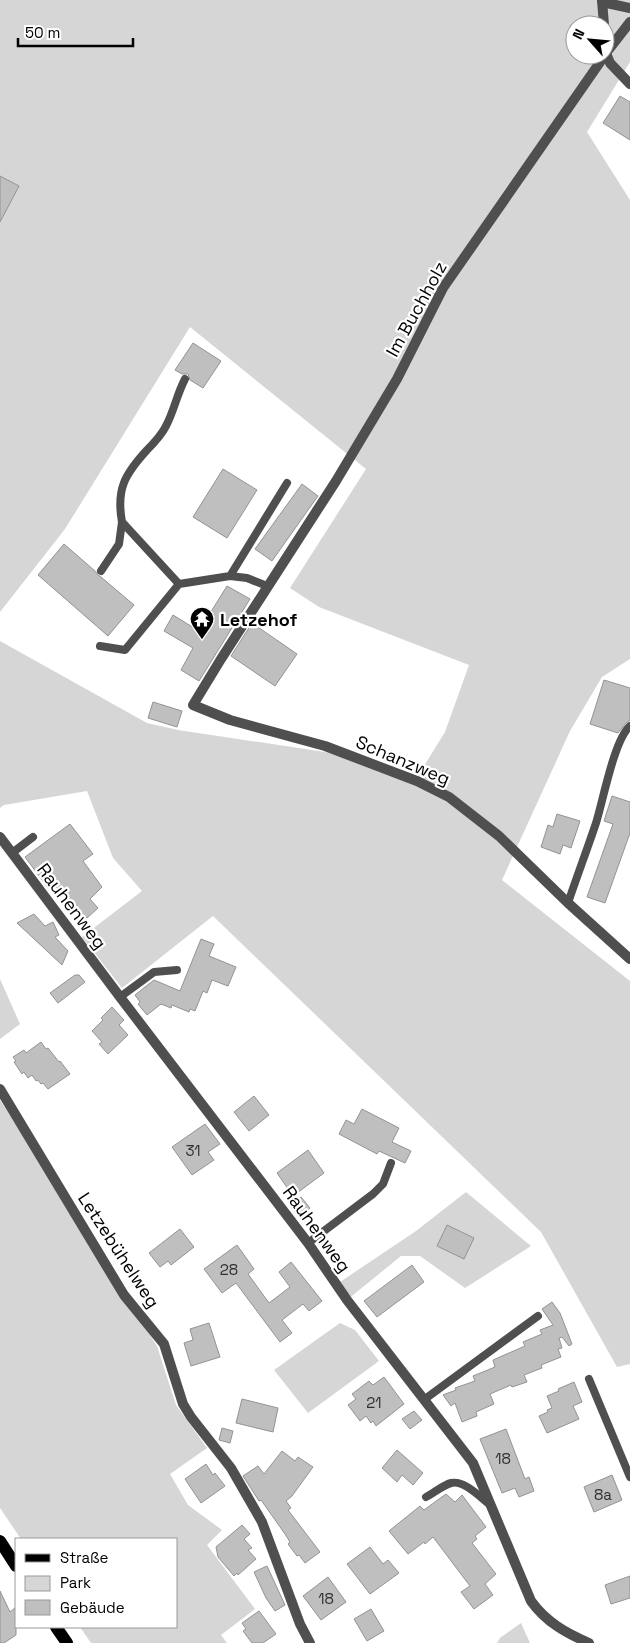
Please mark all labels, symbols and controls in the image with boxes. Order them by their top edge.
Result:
scale bar [18,15,132,47]
north arrow [565,15,615,65]
text: 50 m [25,23,60,42]
text: N [568,26,589,42]
street label: Im Buchholz [380,257,452,361]
temple icon: Letzehof [189,606,215,640]
place label: Letzehof [220,608,297,631]
street label: Schanzweg [352,730,454,790]
street label: Rauhenweg [32,859,112,953]
house number: 31 [185,1141,201,1160]
street label: Rauhenweg [278,1181,356,1277]
street label: Letzebühelweg [73,1188,165,1312]
house number: 28 [220,1260,238,1279]
house number: 21 [366,1393,382,1412]
house number: 18 [495,1449,511,1468]
house number: 8a [594,1485,612,1504]
legend [15,1538,178,1628]
text: Straße [60,1548,109,1567]
text: Park [60,1573,91,1592]
house number: 18 [318,1589,334,1608]
text: Gebäude [60,1598,125,1617]

